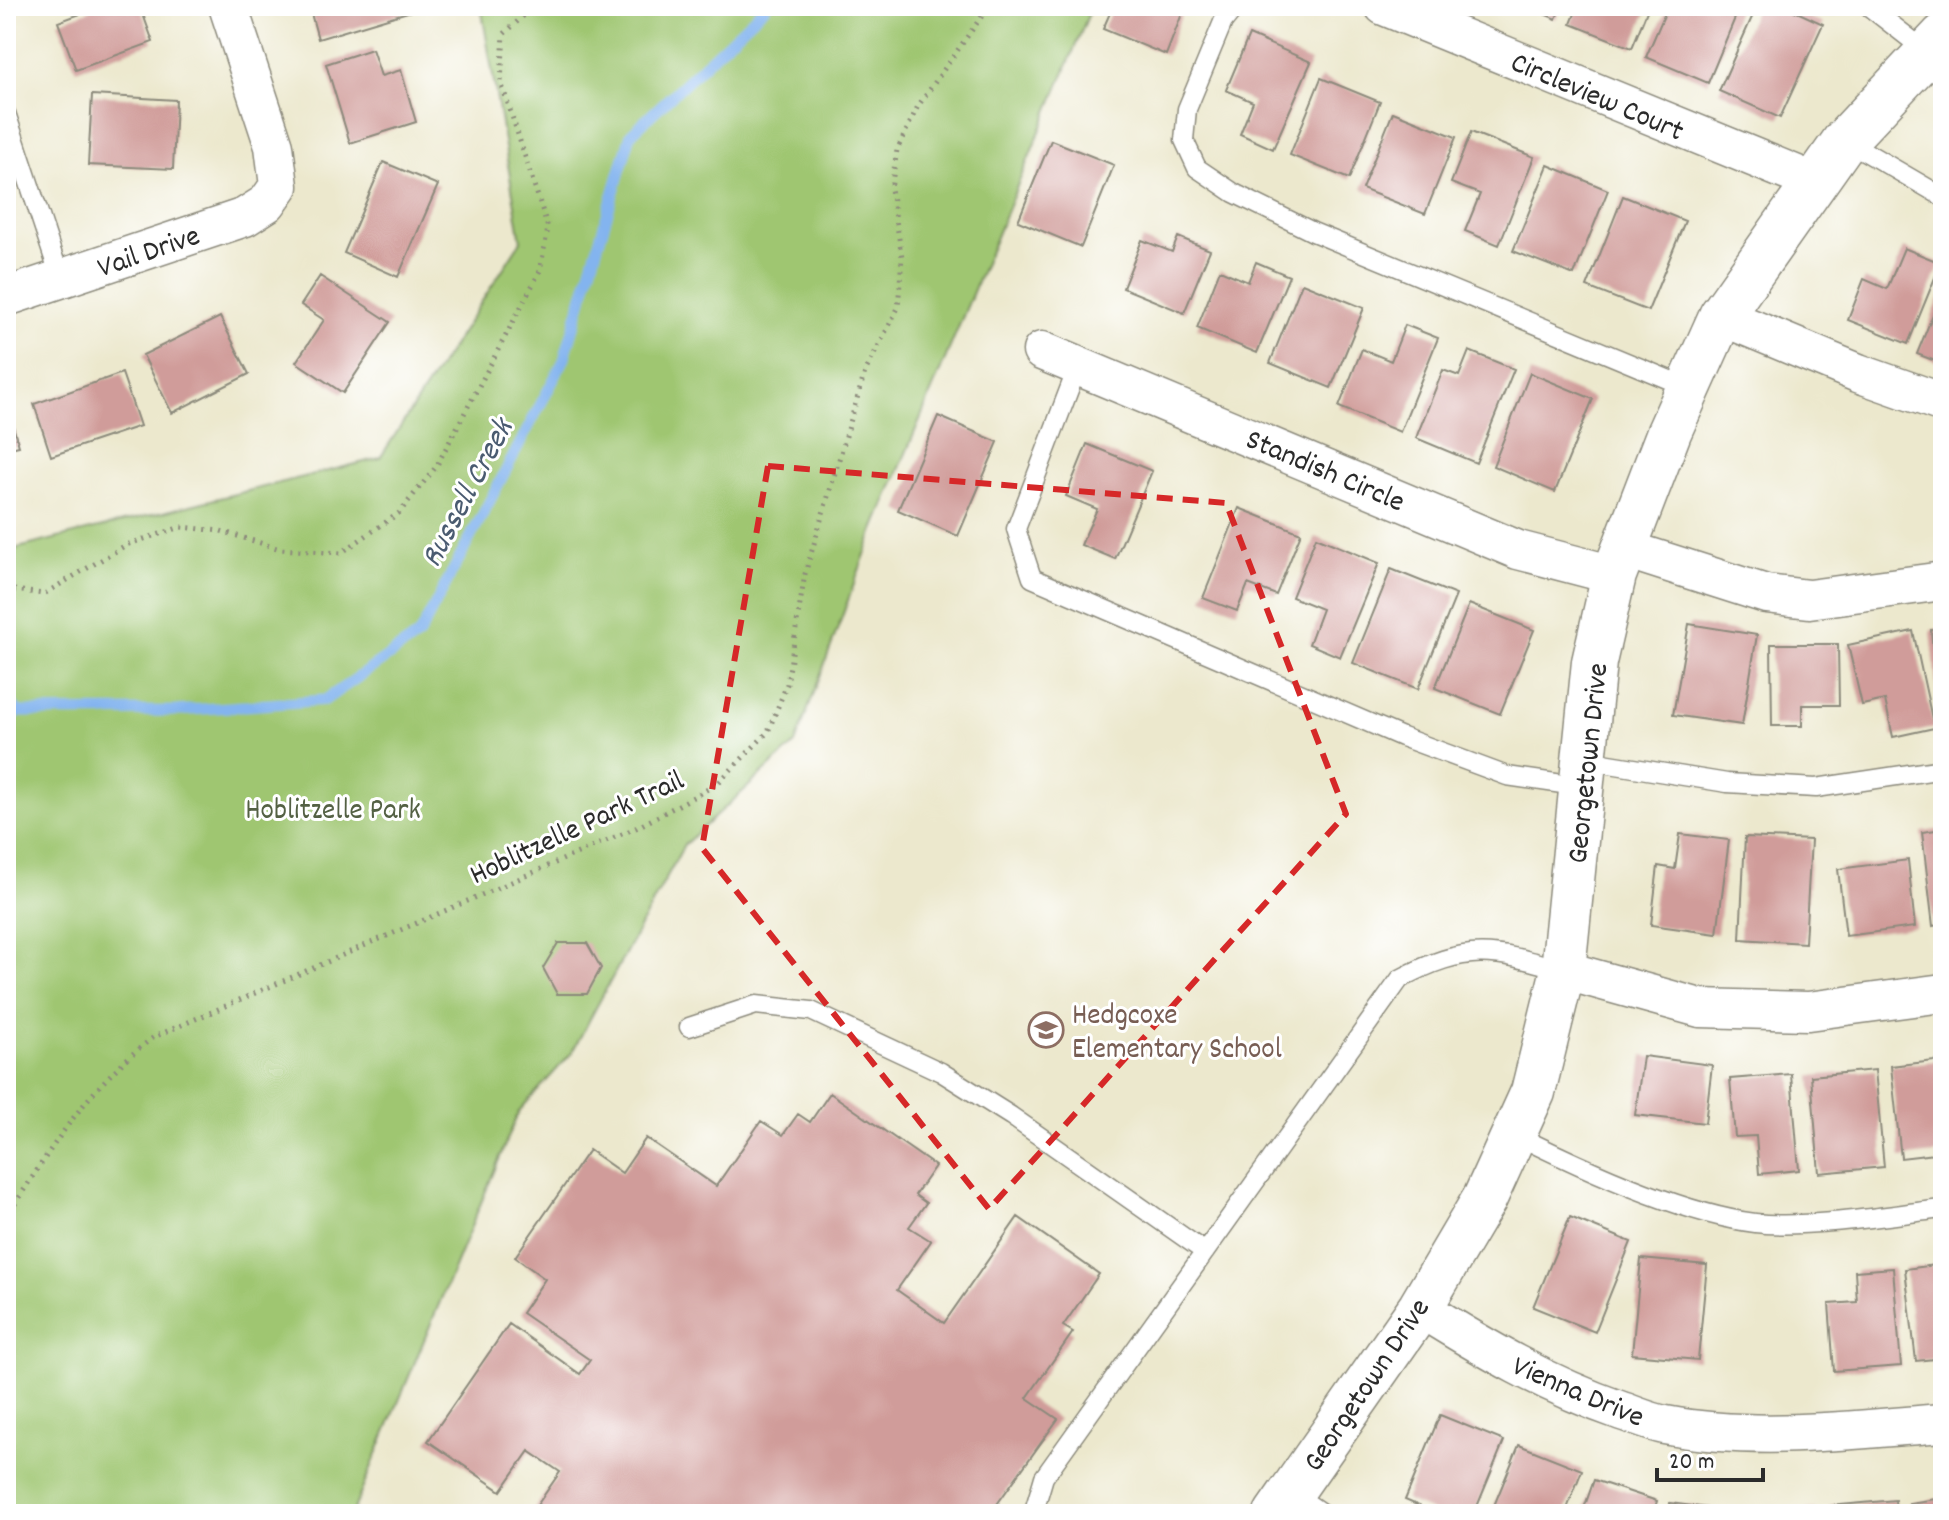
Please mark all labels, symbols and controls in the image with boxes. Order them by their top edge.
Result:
street label: Circleview Court [1503,43,1690,155]
street label: Vail Drive [92,217,206,292]
water label: Russell Creek [411,410,529,577]
street label: Standish Circle [1238,420,1410,526]
street label: Georgetown Drive [1559,661,1622,866]
street label: Hoblitzelle Park Trail [464,762,692,899]
park label: Hoblitzelle Park [245,791,421,834]
place label: Hedgcoxe Elementary School [1072,996,1282,1073]
school or university icon: Hedgcoxe Elementary School [1027,1011,1065,1049]
street label: Georgetown Drive [1295,1291,1443,1482]
street label: Vienna Drive [1505,1347,1650,1441]
scale bar [1657,1432,1763,1482]
text: 20 m [1669,1446,1715,1480]

